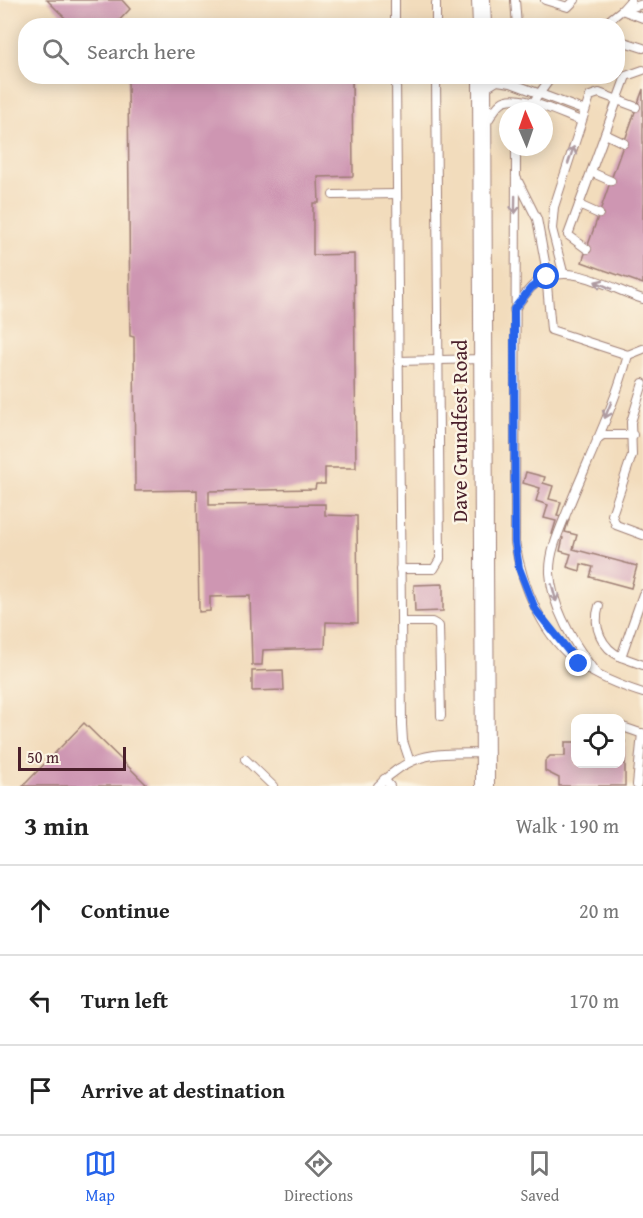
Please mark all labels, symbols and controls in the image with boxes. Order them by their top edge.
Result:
search box [18,18,625,84]
icon: search [39,35,72,68]
text: Search here [87,35,196,67]
north arrow [499,102,553,156]
one-way arrow [567,146,578,165]
one-way arrow [509,195,521,215]
route start [533,263,559,289]
one-way arrow [595,278,613,290]
street label: Dave Grundfest Road [444,339,475,523]
one-way arrow [602,400,613,418]
one-way arrow [548,583,560,602]
route end [565,650,591,676]
map controls [571,714,625,768]
button: locate [571,714,625,768]
scale bar [18,744,126,772]
text: 50 m [27,745,59,769]
text: 3 min [24,806,89,845]
text: Walk · 190 m [516,811,619,840]
icon: ahead [24,894,57,927]
text: Continue [81,894,170,926]
text: 20 m [579,896,619,925]
icon: left [24,984,57,1017]
text: Turn left [81,984,168,1016]
text: 170 m [569,986,619,1015]
icon: arrive [24,1074,57,1107]
text: Arrive at destination [81,1074,285,1106]
tab: Map [84,1147,117,1207]
tab: Directions [284,1147,353,1207]
tab: Saved [520,1147,559,1207]

